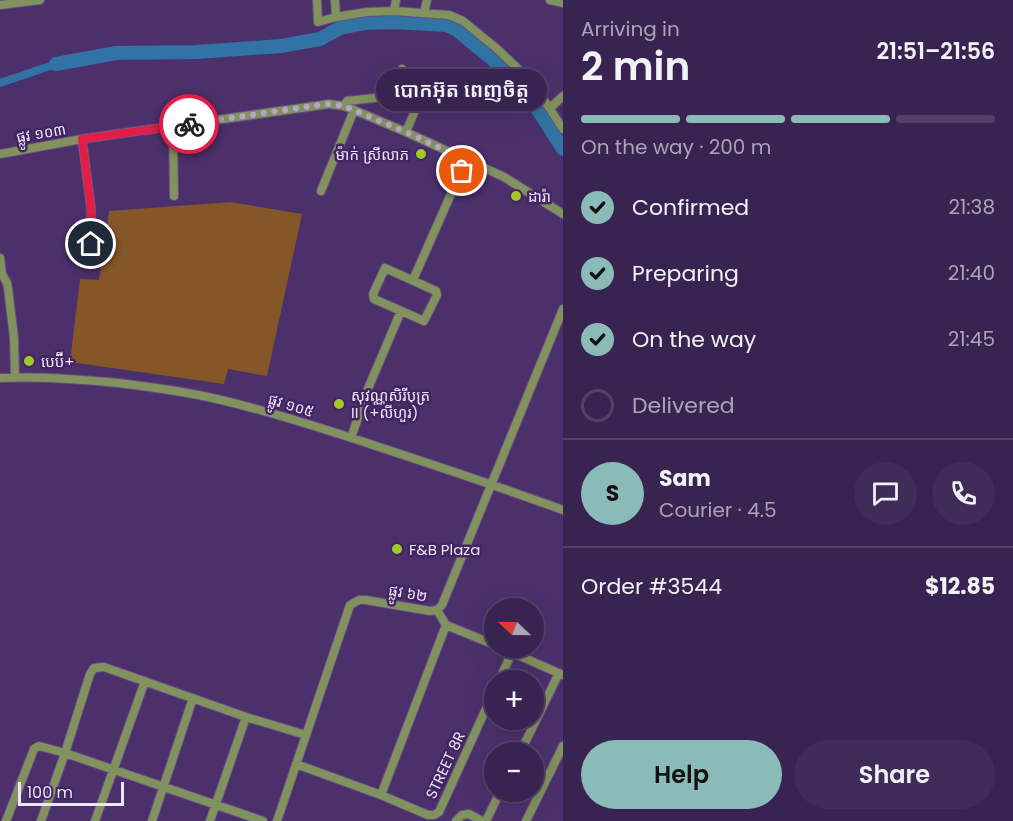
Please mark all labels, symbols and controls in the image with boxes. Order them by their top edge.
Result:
text: Arriving in [581,15,680,43]
text: 21:51–21:56 [876,36,995,67]
text: 2 min [581,39,690,94]
callout: បោកអ៊ុត ពេញចិត្ត [376,69,548,111]
text: បោកអ៊ុត ពេញចិត្ត [394,76,529,104]
courier [159,94,219,154]
icon: bike [173,108,206,141]
street label: ផ្លូវ ១០៣ [14,118,68,151]
text: On the way · 200 m [581,133,771,161]
place label: ម៉ាក់ ស្រីលាភ [336,144,409,165]
pin [436,145,487,196]
marker: ម៉ាក់ ស្រីលាភ [414,147,428,161]
icon: bag [445,154,478,187]
place label: ដារ៉ា [528,186,551,207]
marker: ដារ៉ា [509,189,523,203]
icon: check [581,191,614,224]
text: Confirmed [632,192,749,223]
text: 21:38 [948,193,995,221]
pin [65,218,116,269]
icon: home [74,227,107,260]
icon: check [581,257,614,290]
text: Preparing [632,258,739,289]
text: 21:40 [948,259,995,287]
icon: check [581,323,614,356]
text: On the way [632,324,756,355]
text: 21:45 [948,325,995,353]
place label: បេប៊ី+ [41,351,75,372]
marker: បេប៊ី+ [22,354,36,368]
place label: សុវណ្ណសិរីបុត្រ II (+លីហួរ) [351,385,430,423]
street label: ផ្លូវ ១០៥ [264,388,317,425]
text: Delivered [632,390,735,421]
marker: សុវណ្ណសិរីបុត្រ II (+លីហួរ) [332,397,346,411]
button: chat [854,462,917,525]
button: phone [932,462,995,525]
text: Sam [659,463,711,494]
text: S [606,478,619,509]
text: Courier · 4.5 [659,496,777,524]
place label: F&B Plaza [409,539,480,560]
marker: F&B Plaza [390,542,404,556]
text: Order #3544 [581,571,722,602]
text: $12.85 [925,571,995,602]
street label: ផ្លូវ ៦២ [386,580,429,610]
north arrow [484,598,544,658]
map controls [484,598,544,802]
button: + [484,670,544,730]
street label: STREET 8R [420,728,470,802]
button: Help [581,740,782,809]
button: Share [794,740,995,809]
button: − [484,742,544,802]
scale bar [18,779,124,806]
text: 100 m [27,781,73,804]

